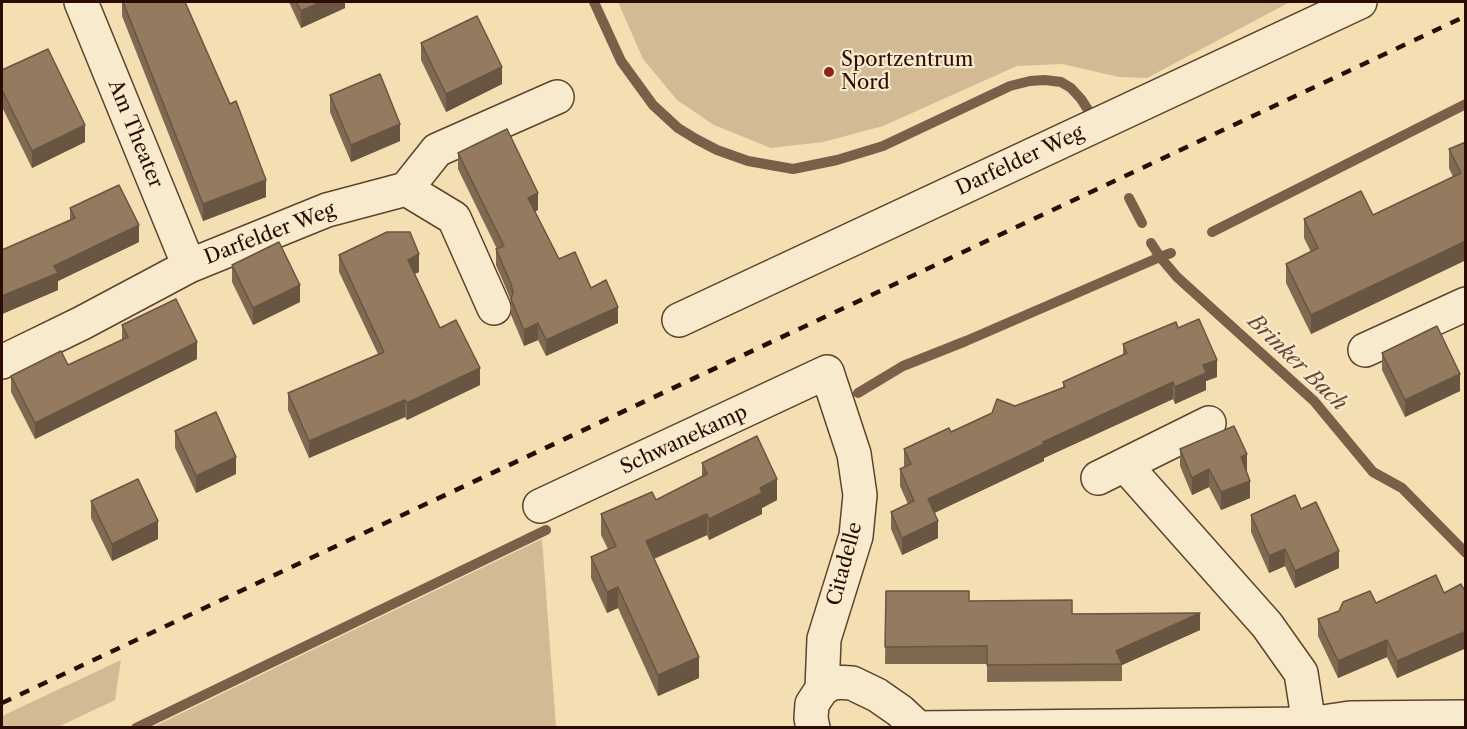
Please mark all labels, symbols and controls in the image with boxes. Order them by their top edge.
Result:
place label: Sportzentrum Nord [841,48,973,95]
marker: Sportzentrum Nord [822,65,836,79]
street label: Am Theater [102,76,168,192]
street label: Darfelder Weg [952,121,1088,201]
street label: Darfelder Weg [201,198,339,270]
water label: Brinker Bach [1242,309,1352,417]
street label: Schwanekamp [617,400,751,480]
street label: Citadelle [822,520,868,608]

